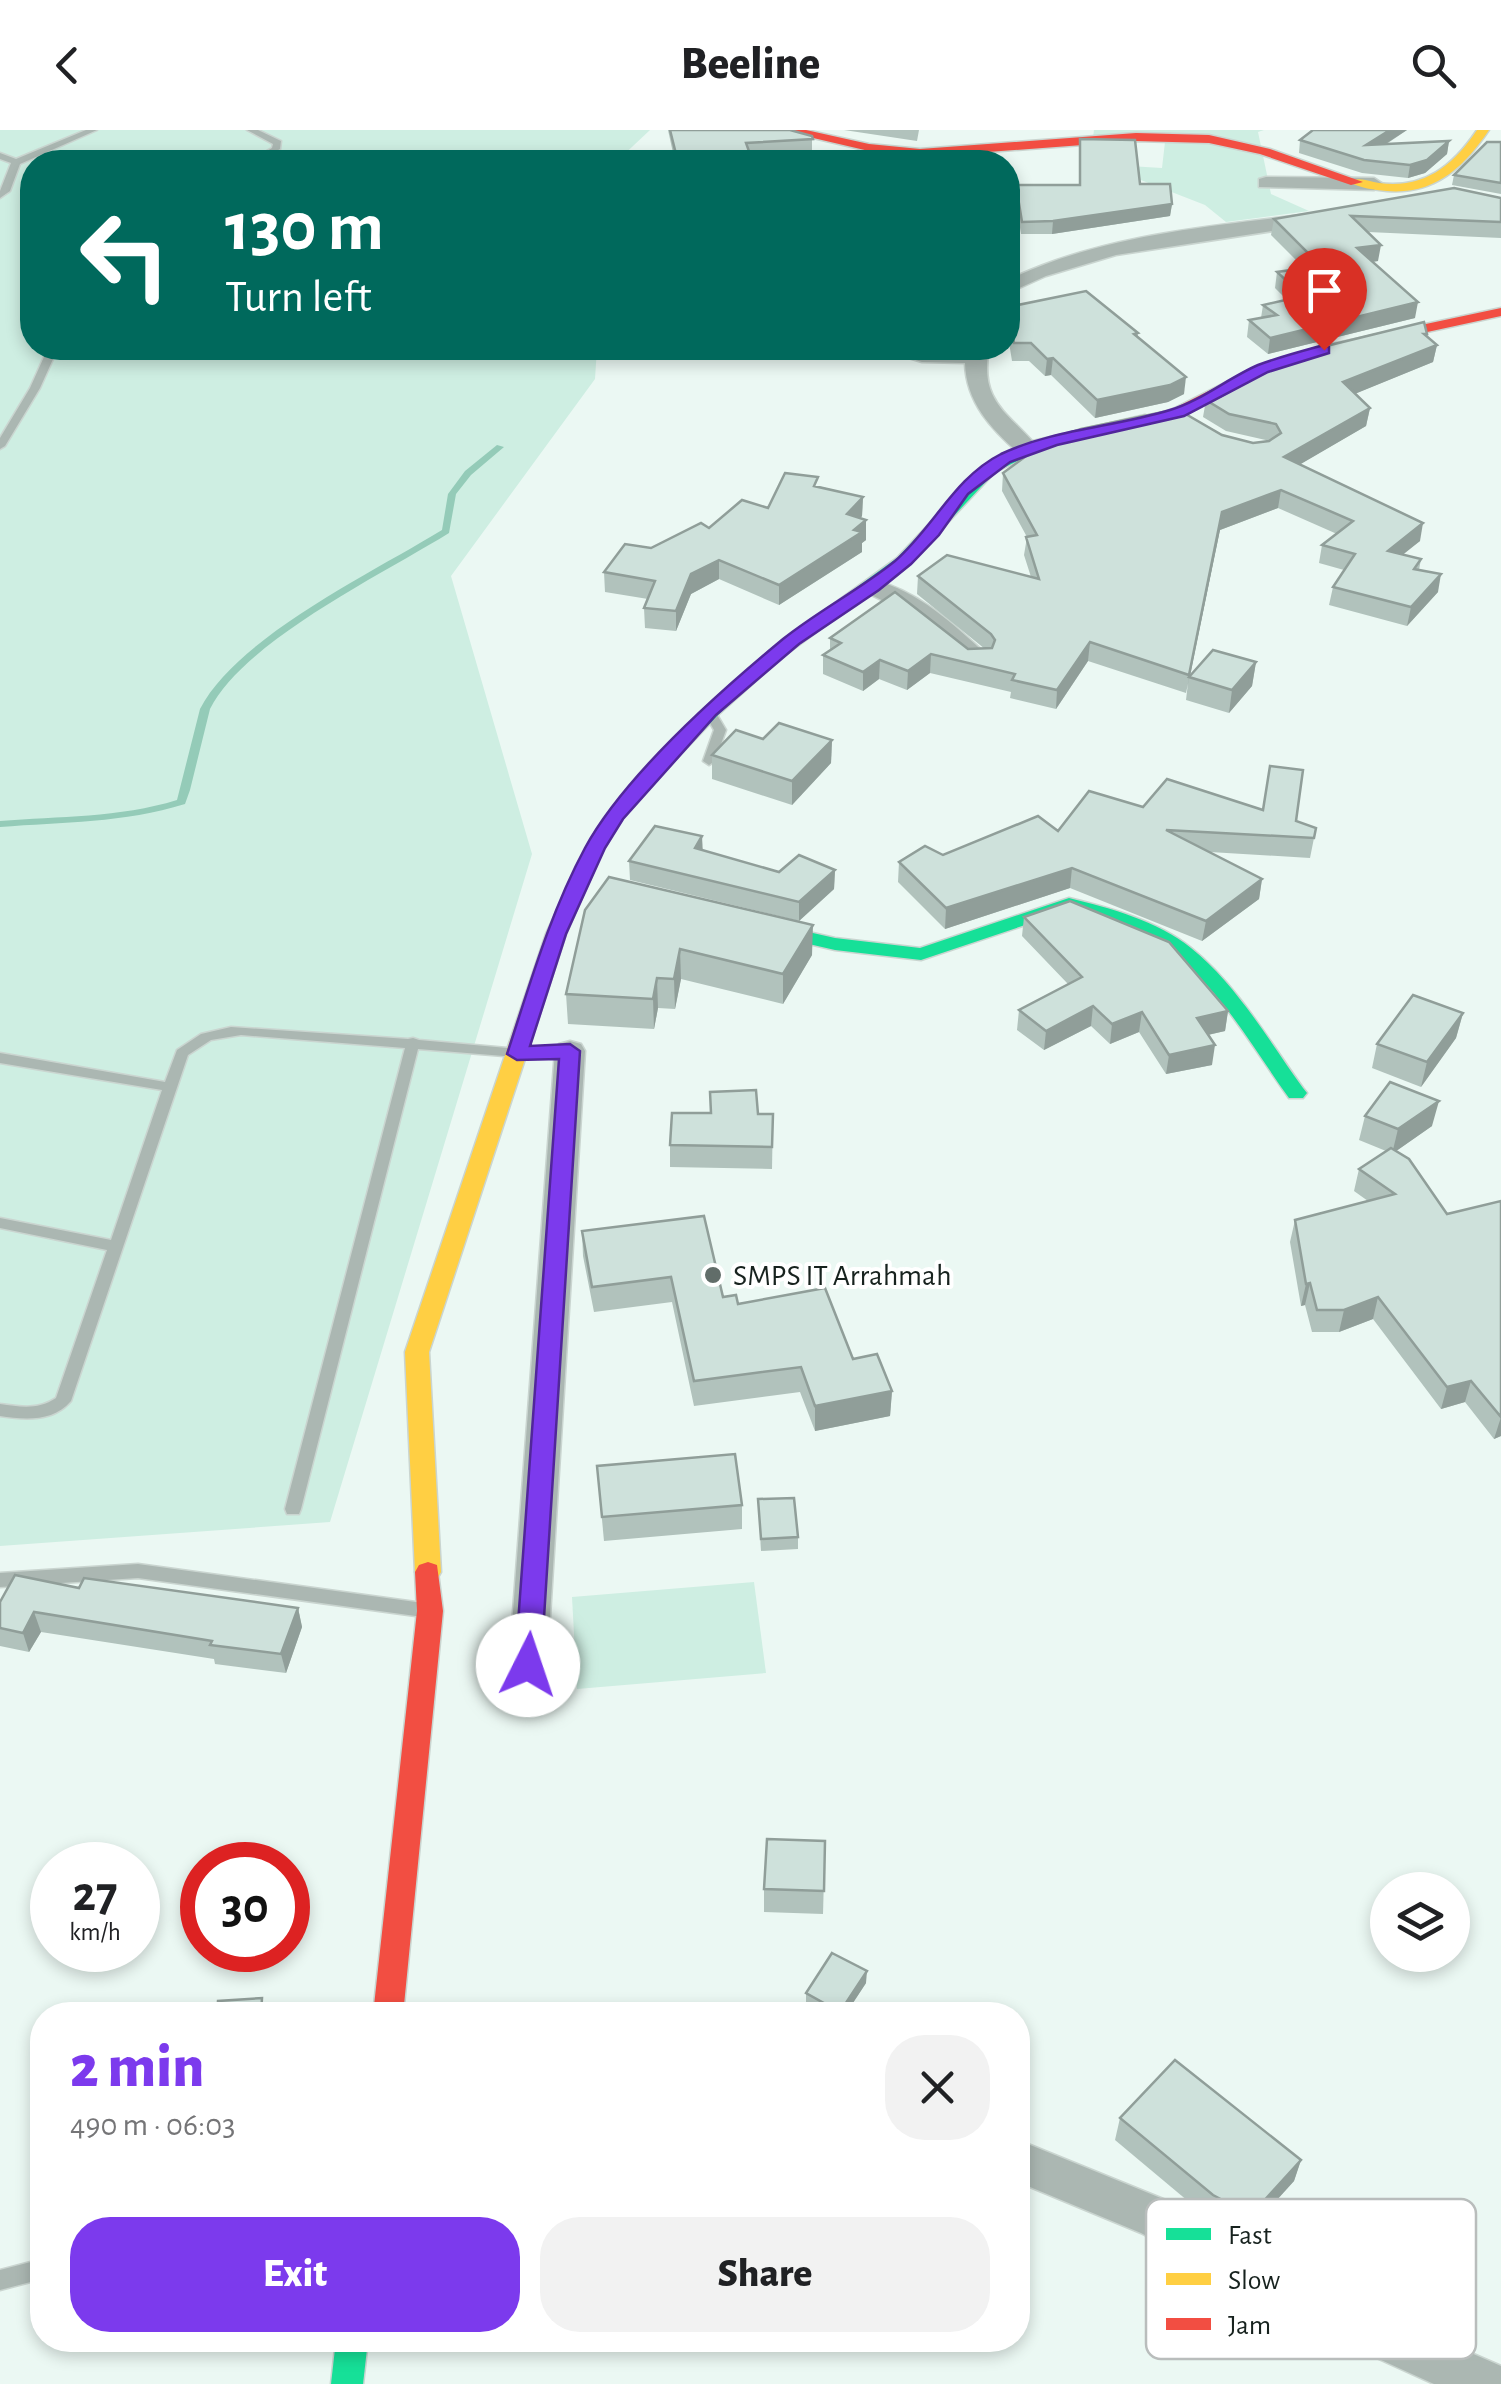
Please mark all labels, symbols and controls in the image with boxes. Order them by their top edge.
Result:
icon: back [40,38,95,93]
icon: search [1406,38,1461,93]
text: Beeline [681,42,820,87]
icon: left [60,190,190,320]
text: 130 m [225,193,384,263]
pin [1282,248,1367,351]
icon: arrive [1297,263,1352,318]
text: Turn left [225,275,372,320]
place label: SMPS IT Arrahmah [733,1261,952,1291]
marker: SMPS IT Arrahmah [702,1264,724,1286]
position arrow [476,1613,580,1717]
speed limit sign: 30 [180,1842,310,1972]
text: 27 [72,1870,118,1920]
map controls [1370,1872,1470,1972]
button: layers [1370,1872,1470,1972]
text: km/h [69,1920,121,1945]
button: close [885,2035,990,2140]
text: 2 min [70,2038,204,2098]
text: 490 m · 06:03 [70,2109,235,2141]
legend [1146,2199,1476,2359]
button: Exit [70,2217,520,2332]
button: Share [540,2217,990,2332]
text: Fast [1228,2222,1272,2250]
text: Slow [1228,2267,1280,2295]
text: Jam [1228,2312,1271,2340]

